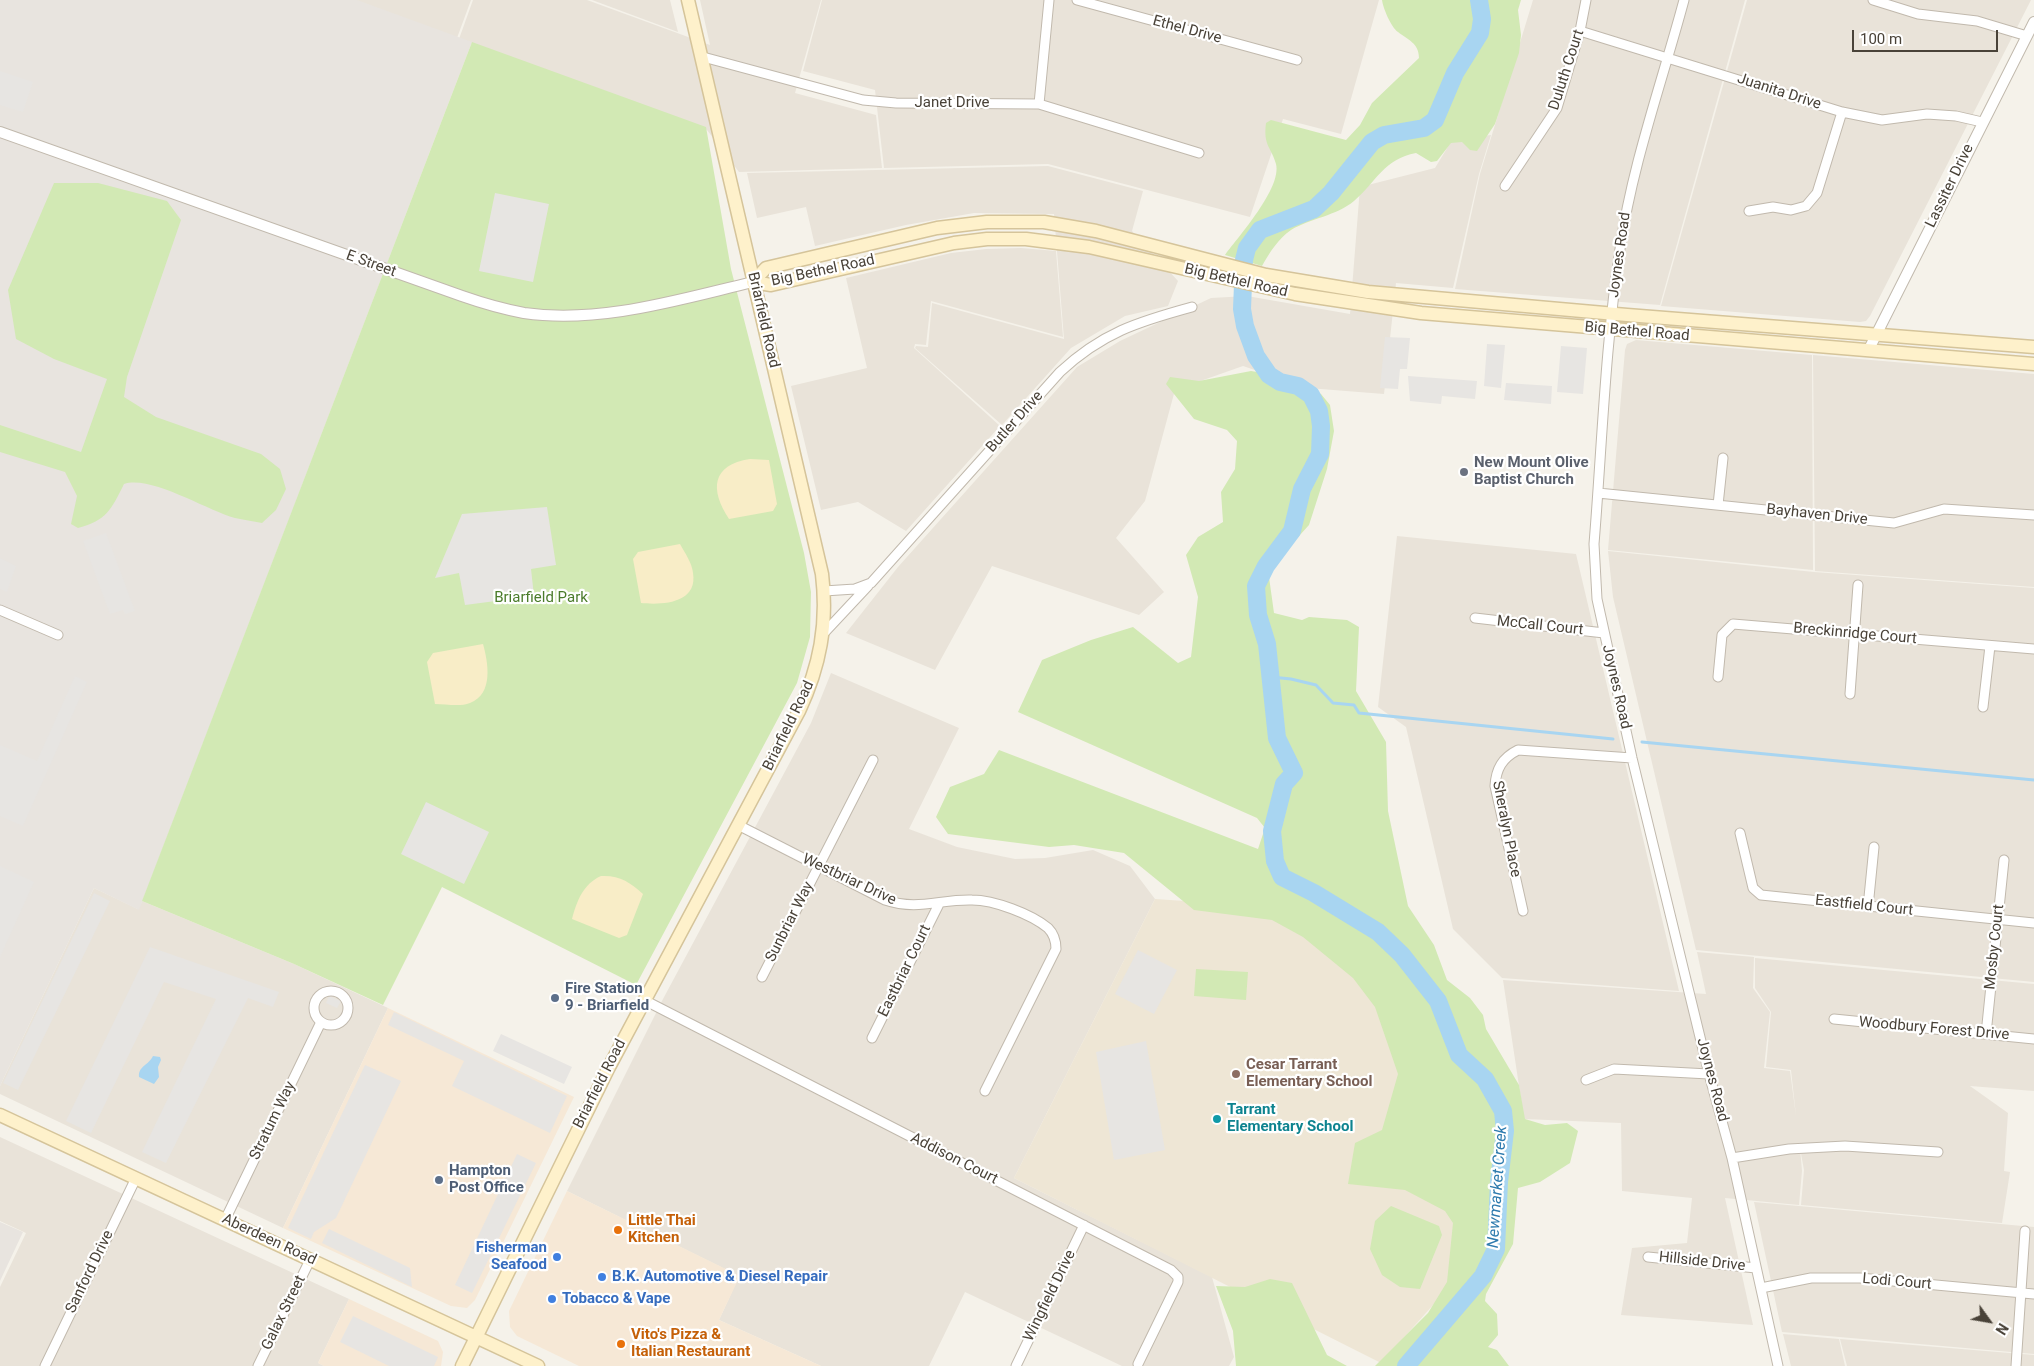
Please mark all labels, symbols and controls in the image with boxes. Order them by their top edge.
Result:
street label: Ethel Drive [1151,12,1223,48]
scale bar [1854,20,2000,52]
street label: Duluth Court [1545,27,1589,113]
text: 100 m [1860,30,1902,48]
street label: Juanita Drive [1735,70,1823,114]
street label: Janet Drive [914,94,990,112]
street label: Lassiter Drive [1922,141,1978,231]
street label: Joynes Road [1605,211,1635,299]
street label: E Street [344,247,398,281]
street label: Big Bethel Road [770,251,876,291]
street label: Big Bethel Road [1183,260,1289,302]
street label: Briarfield Road [743,270,783,370]
street label: Big Bethel Road [1584,318,1690,346]
street label: Butler Drive [983,388,1047,456]
place label: New Mount Olive Baptist Church [1474,454,1589,489]
marker: New Mount Olive Baptist Church [1458,466,1470,478]
street label: Bayhaven Drive [1766,501,1868,529]
park label: Briarfield Park [494,589,588,607]
street label: McCall Court [1496,613,1584,639]
street label: Breckinridge Court [1793,620,1917,648]
street label: Joynes Road [1598,643,1634,731]
street label: Briarfield Road [759,678,819,774]
street label: Sheralyn Place [1488,779,1524,879]
street label: Westbriar Drive [799,850,899,910]
street label: Sunbriar Way [762,879,818,965]
street label: Eastfield Court [1814,892,1914,920]
street label: Mosby Court [1982,904,2008,990]
street label: Eastbriar Court [875,922,935,1020]
place label: Fire Station 9 - Briarfield [565,980,649,1015]
marker: Fire Station 9 - Briarfield [549,992,561,1004]
street label: Woodbury Forest Drive [1858,1013,2010,1045]
street label: Briarfield Road [570,1036,630,1132]
street label: Joynes Road [1692,1036,1732,1124]
place label: Cesar Tarrant Elementary School [1246,1056,1372,1091]
marker: Cesar Tarrant Elementary School [1230,1068,1242,1080]
street label: Stratum Way [246,1079,300,1163]
place label: Tarrant Elementary School [1227,1101,1353,1136]
marker: Tarrant Elementary School [1211,1113,1223,1125]
water label: Newmarket Creek [1484,1125,1512,1249]
street label: Addison Court [907,1129,1001,1189]
place label: Hampton Post Office [449,1162,524,1197]
marker: Hampton Post Office [433,1174,445,1186]
street label: Aberdeen Road [219,1210,319,1270]
place label: Little Thai Kitchen [628,1212,696,1247]
marker: Little Thai Kitchen [612,1224,624,1236]
street label: Sanford Drive [62,1228,118,1316]
place label: Fisherman Seafood [476,1239,547,1274]
street label: Wingfield Drive [1020,1247,1080,1345]
street label: Hillside Drive [1658,1249,1746,1275]
marker: Fisherman Seafood [551,1251,563,1263]
place label: B.K. Automotive & Diesel Repair [612,1268,828,1286]
street label: Lodi Court [1862,1270,1932,1294]
marker: B.K. Automotive & Diesel Repair [596,1271,608,1283]
street label: Galax Street [258,1273,310,1353]
place label: Tobacco & Vape [562,1290,670,1308]
marker: Tobacco & Vape [546,1293,558,1305]
north arrow [1964,1296,2014,1346]
text: N [1992,1321,2011,1337]
place label: Vito's Pizza & Italian Restaurant [631,1326,750,1361]
marker: Vito's Pizza & Italian Restaurant [615,1338,627,1350]

